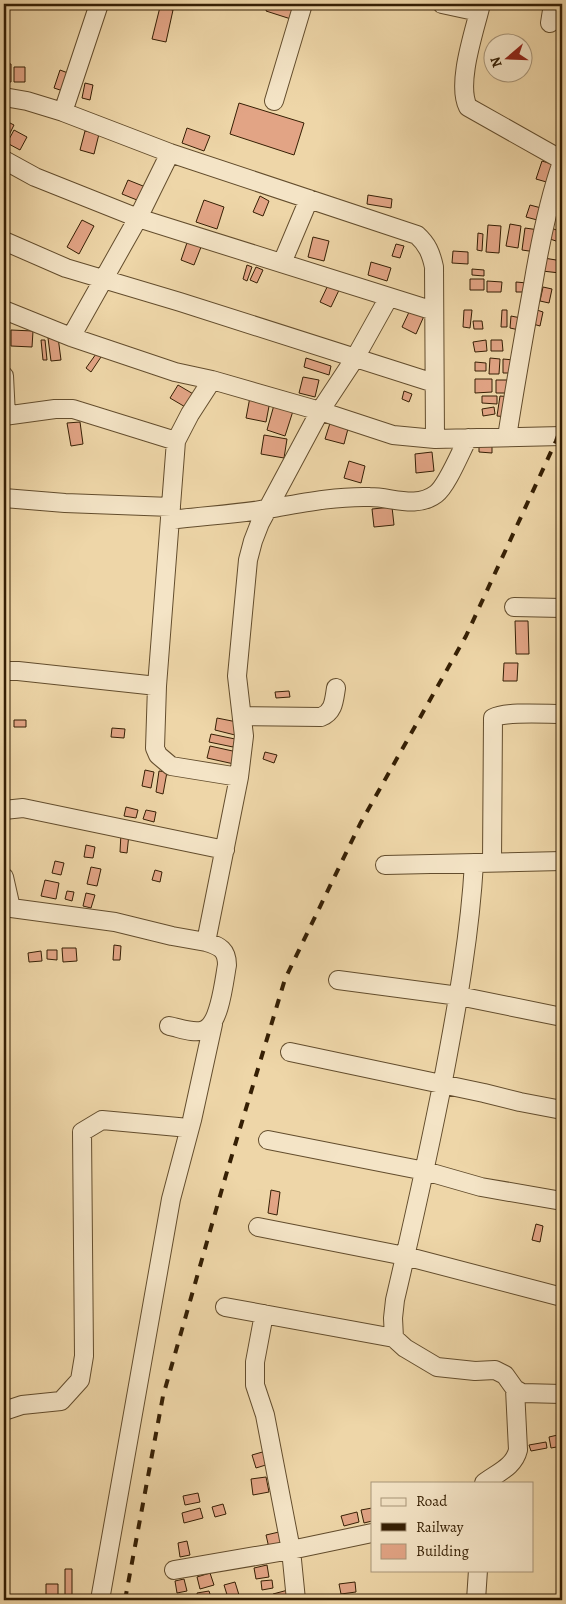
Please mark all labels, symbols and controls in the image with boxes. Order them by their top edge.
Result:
north arrow [484,32,534,82]
text: N [486,54,507,70]
legend [371,1482,534,1572]
text: Road [416,1491,448,1511]
text: Railway [416,1517,464,1537]
text: Building [416,1541,469,1561]

